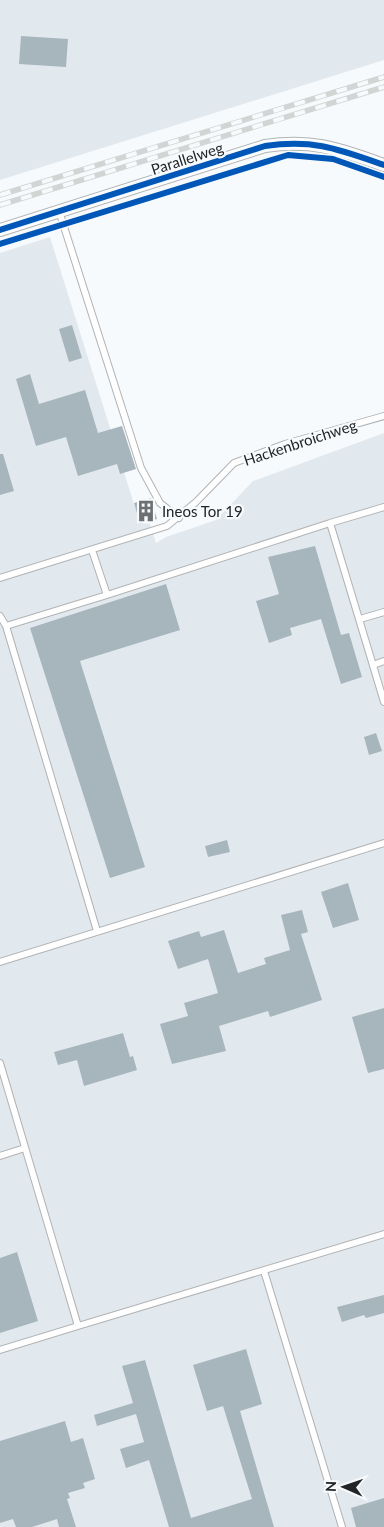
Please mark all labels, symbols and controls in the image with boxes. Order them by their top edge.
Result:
street label: Parallelweg [149,138,226,178]
street label: Hackenbroichweg [241,415,359,469]
building icon: Ineos Tor 19 [133,498,159,524]
place label: Ineos Tor 19 [162,502,243,520]
north arrow [319,1462,369,1512]
text: N [322,1481,339,1492]

